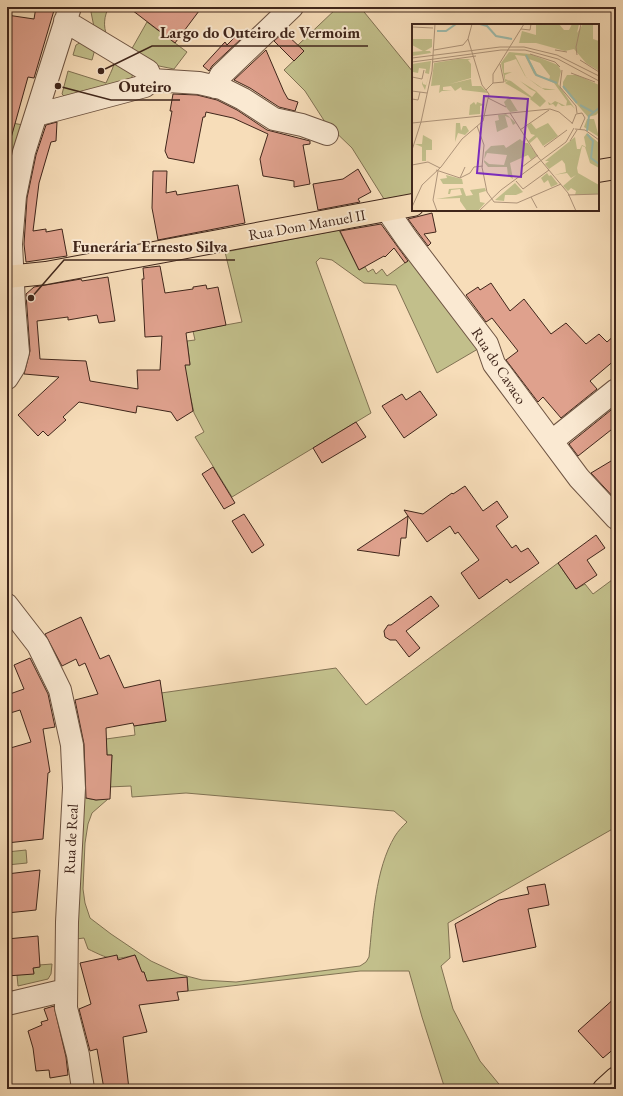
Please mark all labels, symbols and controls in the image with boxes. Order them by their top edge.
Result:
callout: Largo do Outeiro de Vermoim [152,18,368,46]
text: Largo do Outeiro de Vermoim [160,22,360,43]
inset map [412,24,599,211]
callout: Outeiro [111,72,180,100]
text: Outeiro [119,76,171,97]
street label: Rua Dom Manuel II [247,205,367,244]
callout: Funerária Ernesto Silva [64,232,235,260]
text: Funerária Ernesto Silva [72,236,229,257]
street label: Rua do Cavaco [468,324,531,408]
street label: Rua de Real [59,803,82,875]

